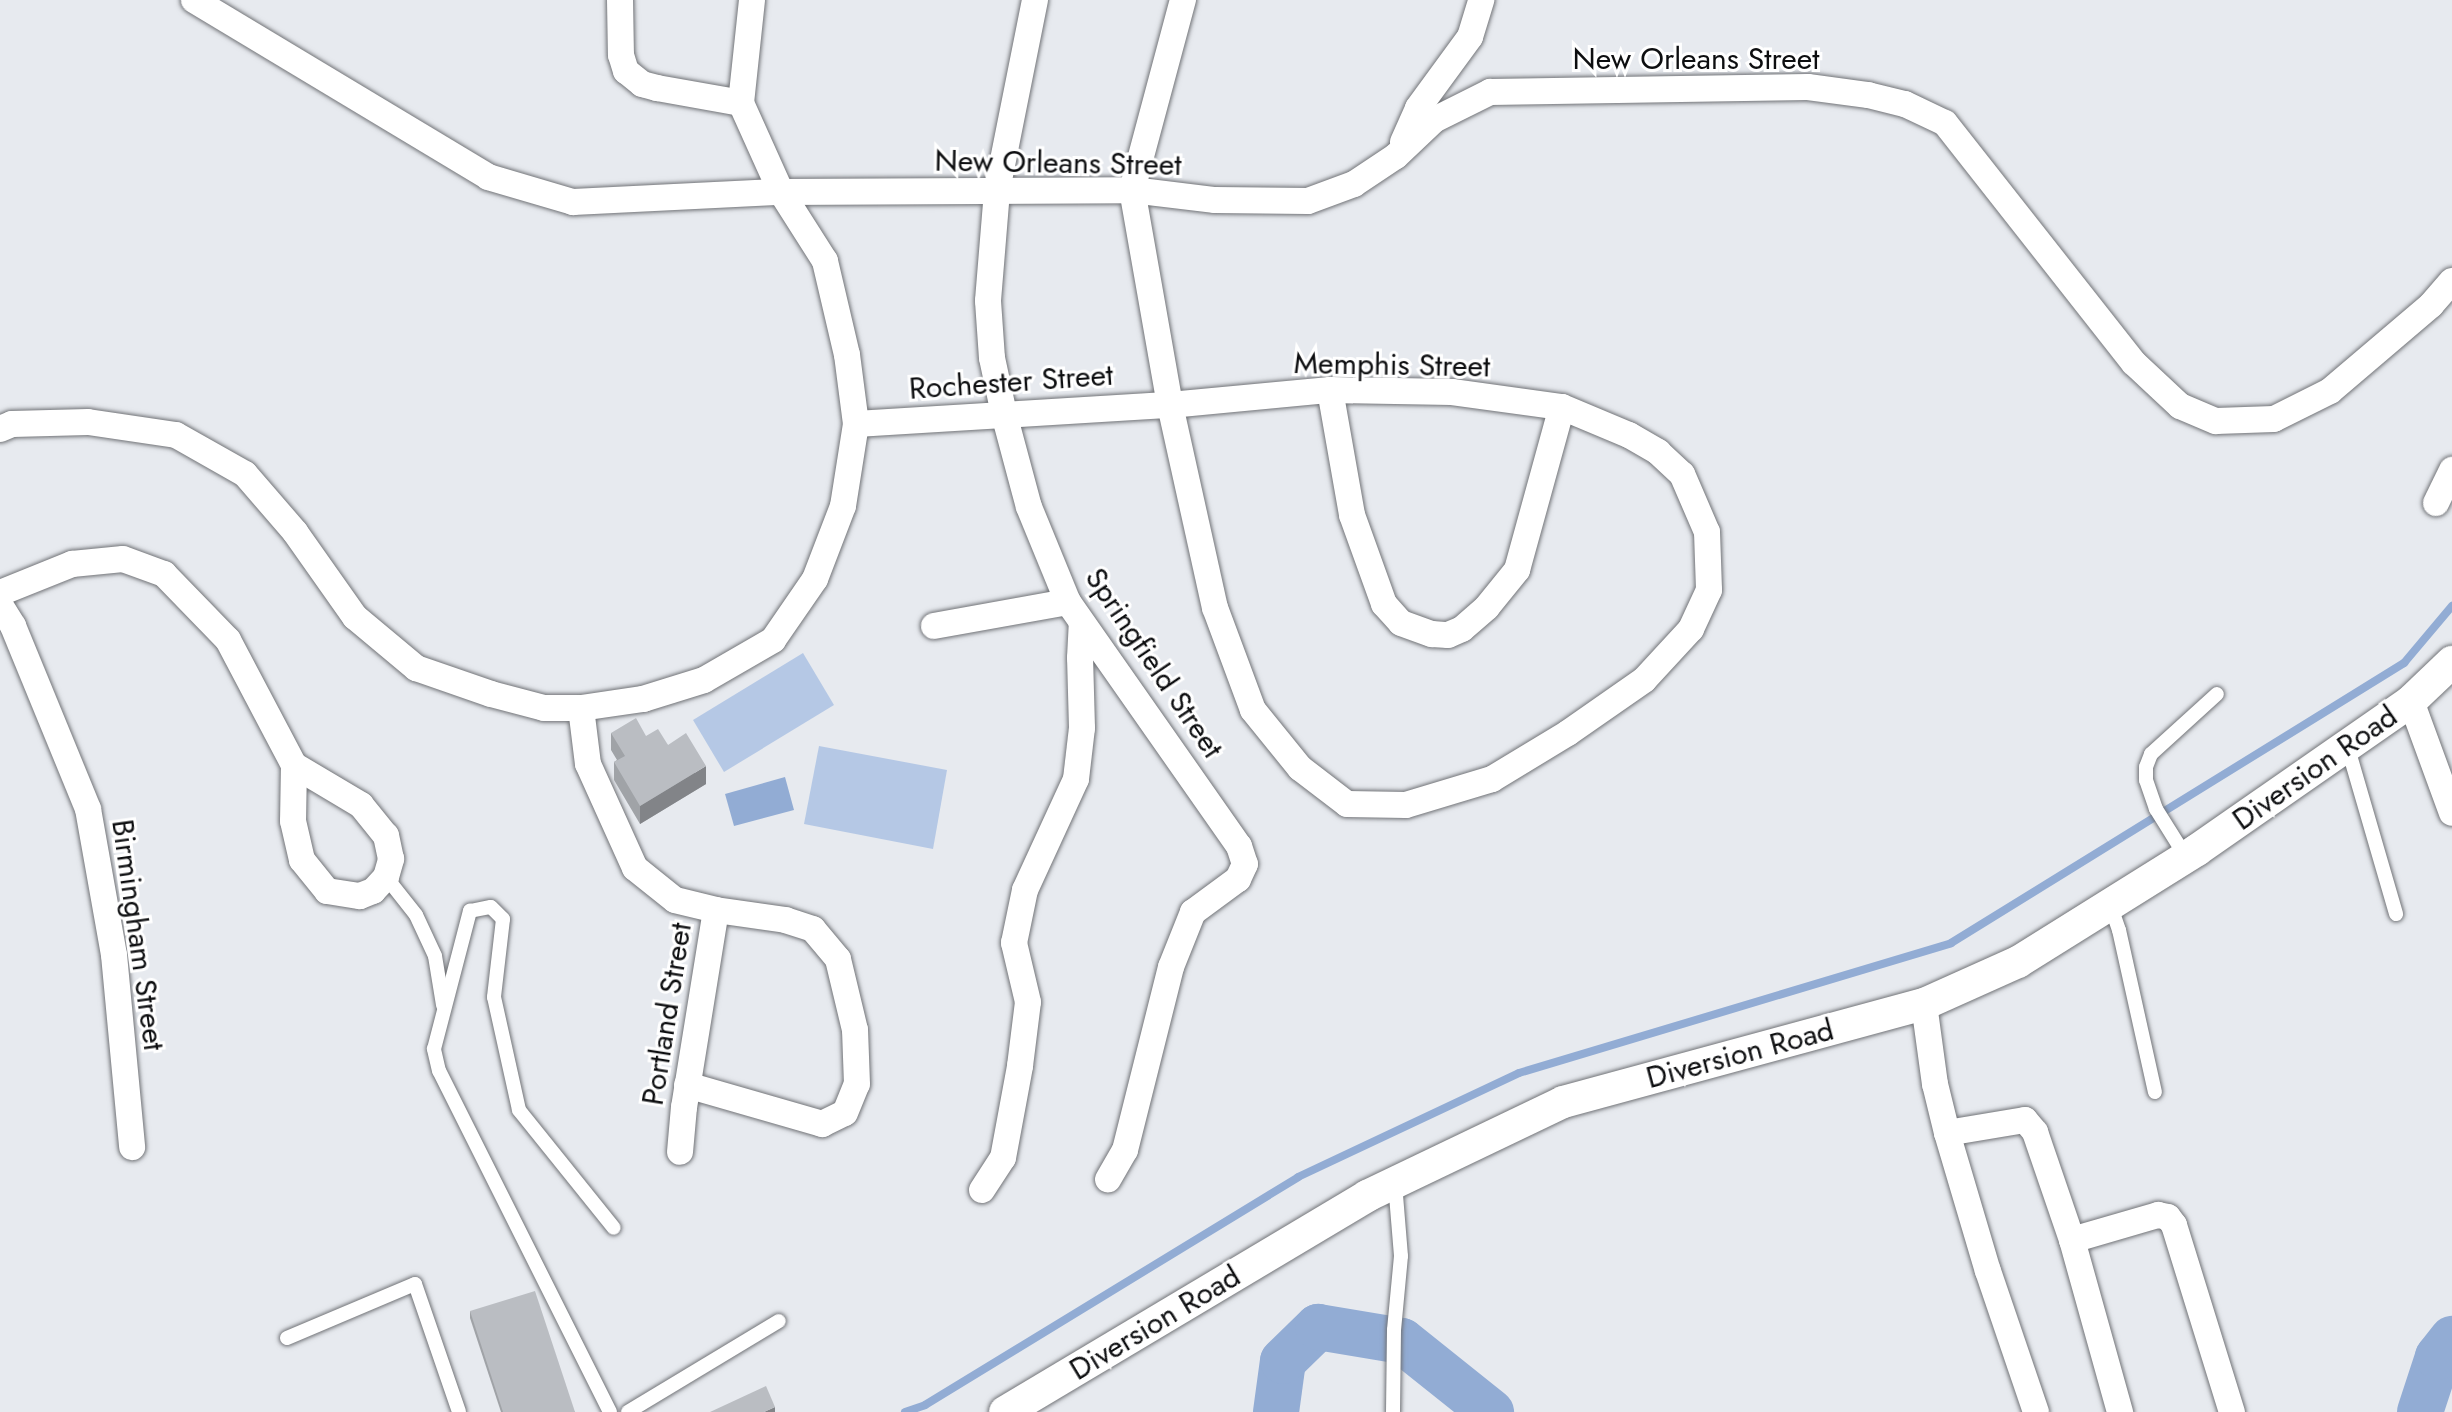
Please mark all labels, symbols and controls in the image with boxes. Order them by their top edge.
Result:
street label: New Orleans Street [1573,41,1819,77]
street label: New Orleans Street [934,143,1182,183]
street label: Memphis Street [1293,345,1491,385]
street label: Rochester Street [908,357,1114,407]
street label: Springfield Street [1077,561,1231,765]
street label: Diversion Road [2226,698,2404,838]
street label: Birmingham Street [104,817,172,1053]
street label: Portland Street [635,920,699,1108]
street label: Diversion Road [1642,1012,1838,1096]
street label: Diversion Road [1063,1258,1247,1388]

